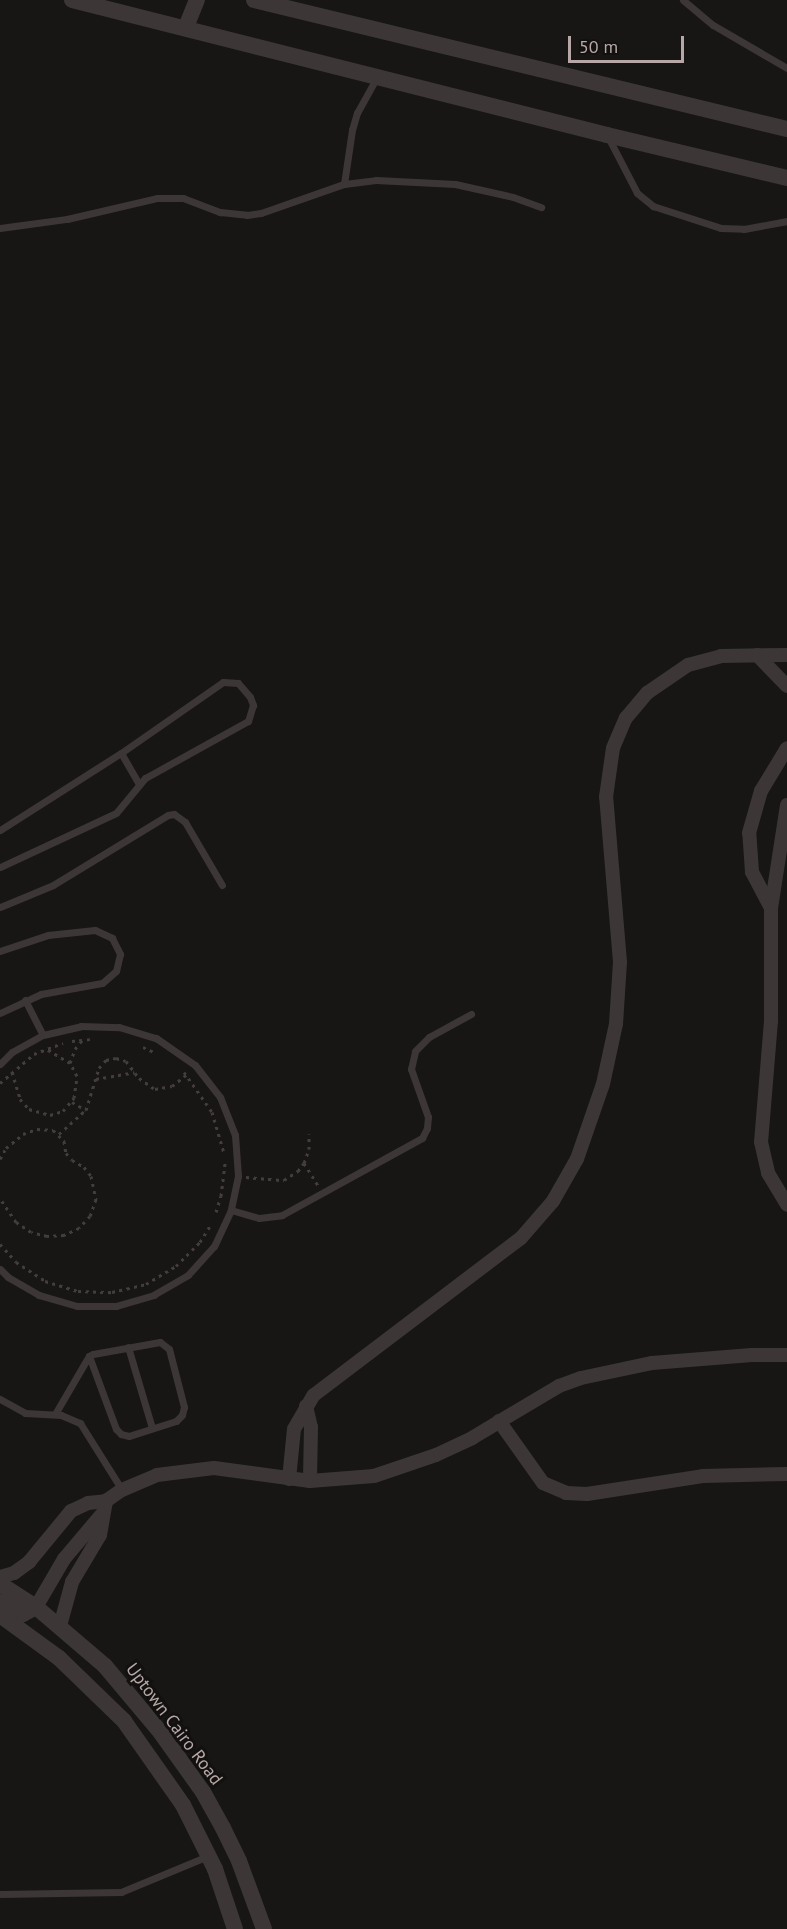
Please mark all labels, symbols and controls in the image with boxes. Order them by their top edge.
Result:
scale bar [571,24,686,62]
text: 50 m [579,35,618,58]
street label: Uptown Cairo Road [121,1659,227,1789]

